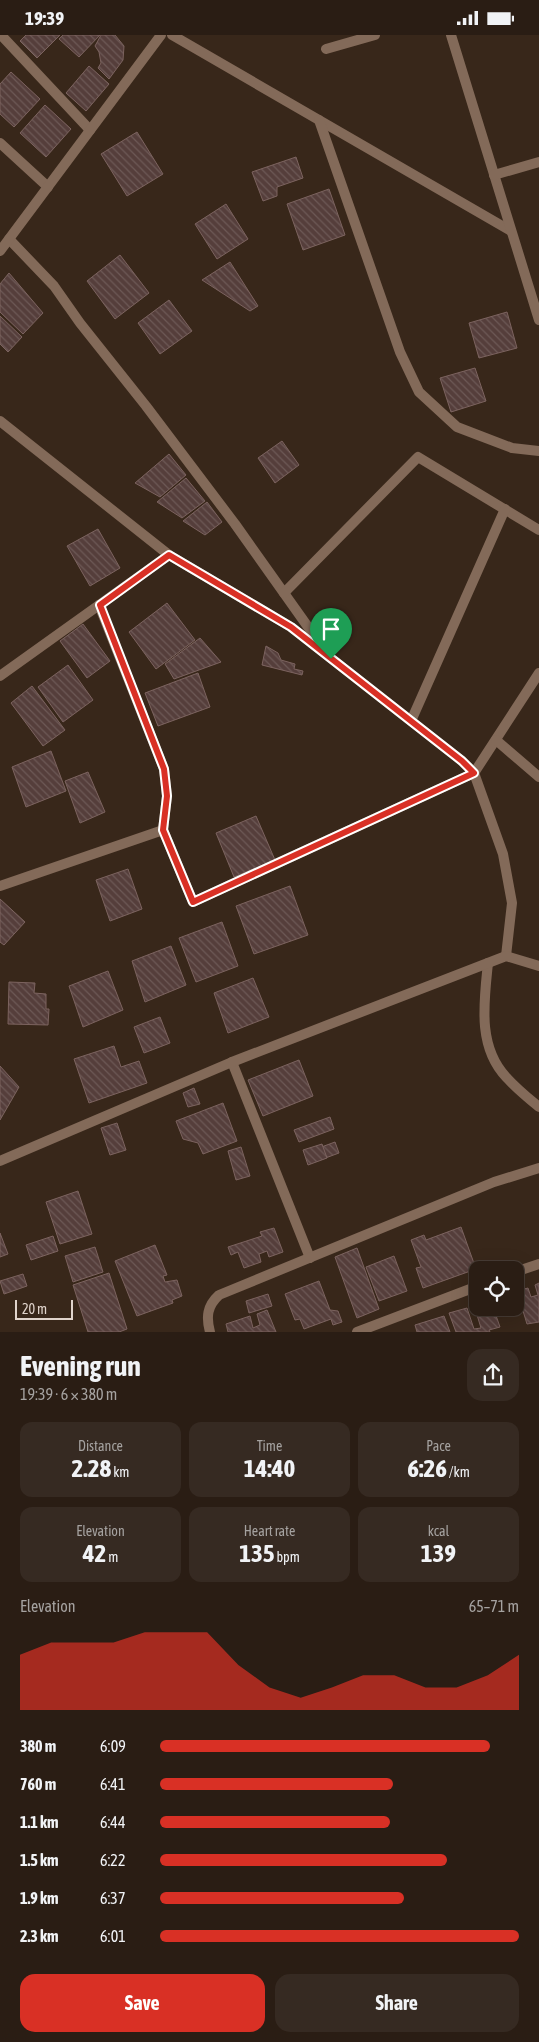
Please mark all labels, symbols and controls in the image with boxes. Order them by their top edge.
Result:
text: 19:39 [25,7,64,29]
pin [310,608,352,659]
icon: arrive [317,615,345,643]
map controls [469,1261,524,1316]
button: locate [469,1261,524,1316]
scale bar [15,1297,72,1320]
text: 20 m [22,1301,47,1317]
button: share [467,1349,519,1401]
text: Evening run [20,1350,141,1382]
text: 19:39 · 6 × 380 m [20,1385,117,1403]
text: Distance [78,1438,123,1454]
text: Time [257,1438,282,1454]
text: Pace [426,1438,451,1454]
text: 2.28 [72,1454,111,1482]
text: 14:40 [244,1454,295,1482]
text: 6:26 [407,1454,447,1482]
text: km [111,1464,129,1480]
text: /km [447,1464,470,1480]
text: Elevation [76,1523,125,1539]
text: Heart rate [244,1523,295,1539]
text: kcal [428,1523,449,1539]
text: 42 [83,1539,106,1567]
text: 135 [239,1539,274,1567]
text: 139 [421,1539,456,1567]
text: m [106,1549,118,1565]
text: bpm [274,1549,300,1565]
text: Elevation [20,1597,75,1615]
text: 65–71 m [469,1597,519,1615]
text: 380 m [20,1737,56,1755]
text: 6:09 [100,1737,126,1755]
text: 760 m [20,1775,56,1793]
text: 6:41 [100,1775,125,1793]
text: 1.1 km [20,1813,59,1831]
text: 6:44 [100,1813,125,1831]
text: 1.5 km [20,1851,59,1869]
text: 6:22 [100,1851,125,1869]
text: 1.9 km [20,1889,59,1907]
text: 6:37 [100,1889,125,1907]
text: 2.3 km [20,1927,59,1945]
text: 6:01 [100,1927,126,1945]
button: Save [20,1974,265,2032]
button: Share [275,1974,519,2032]

